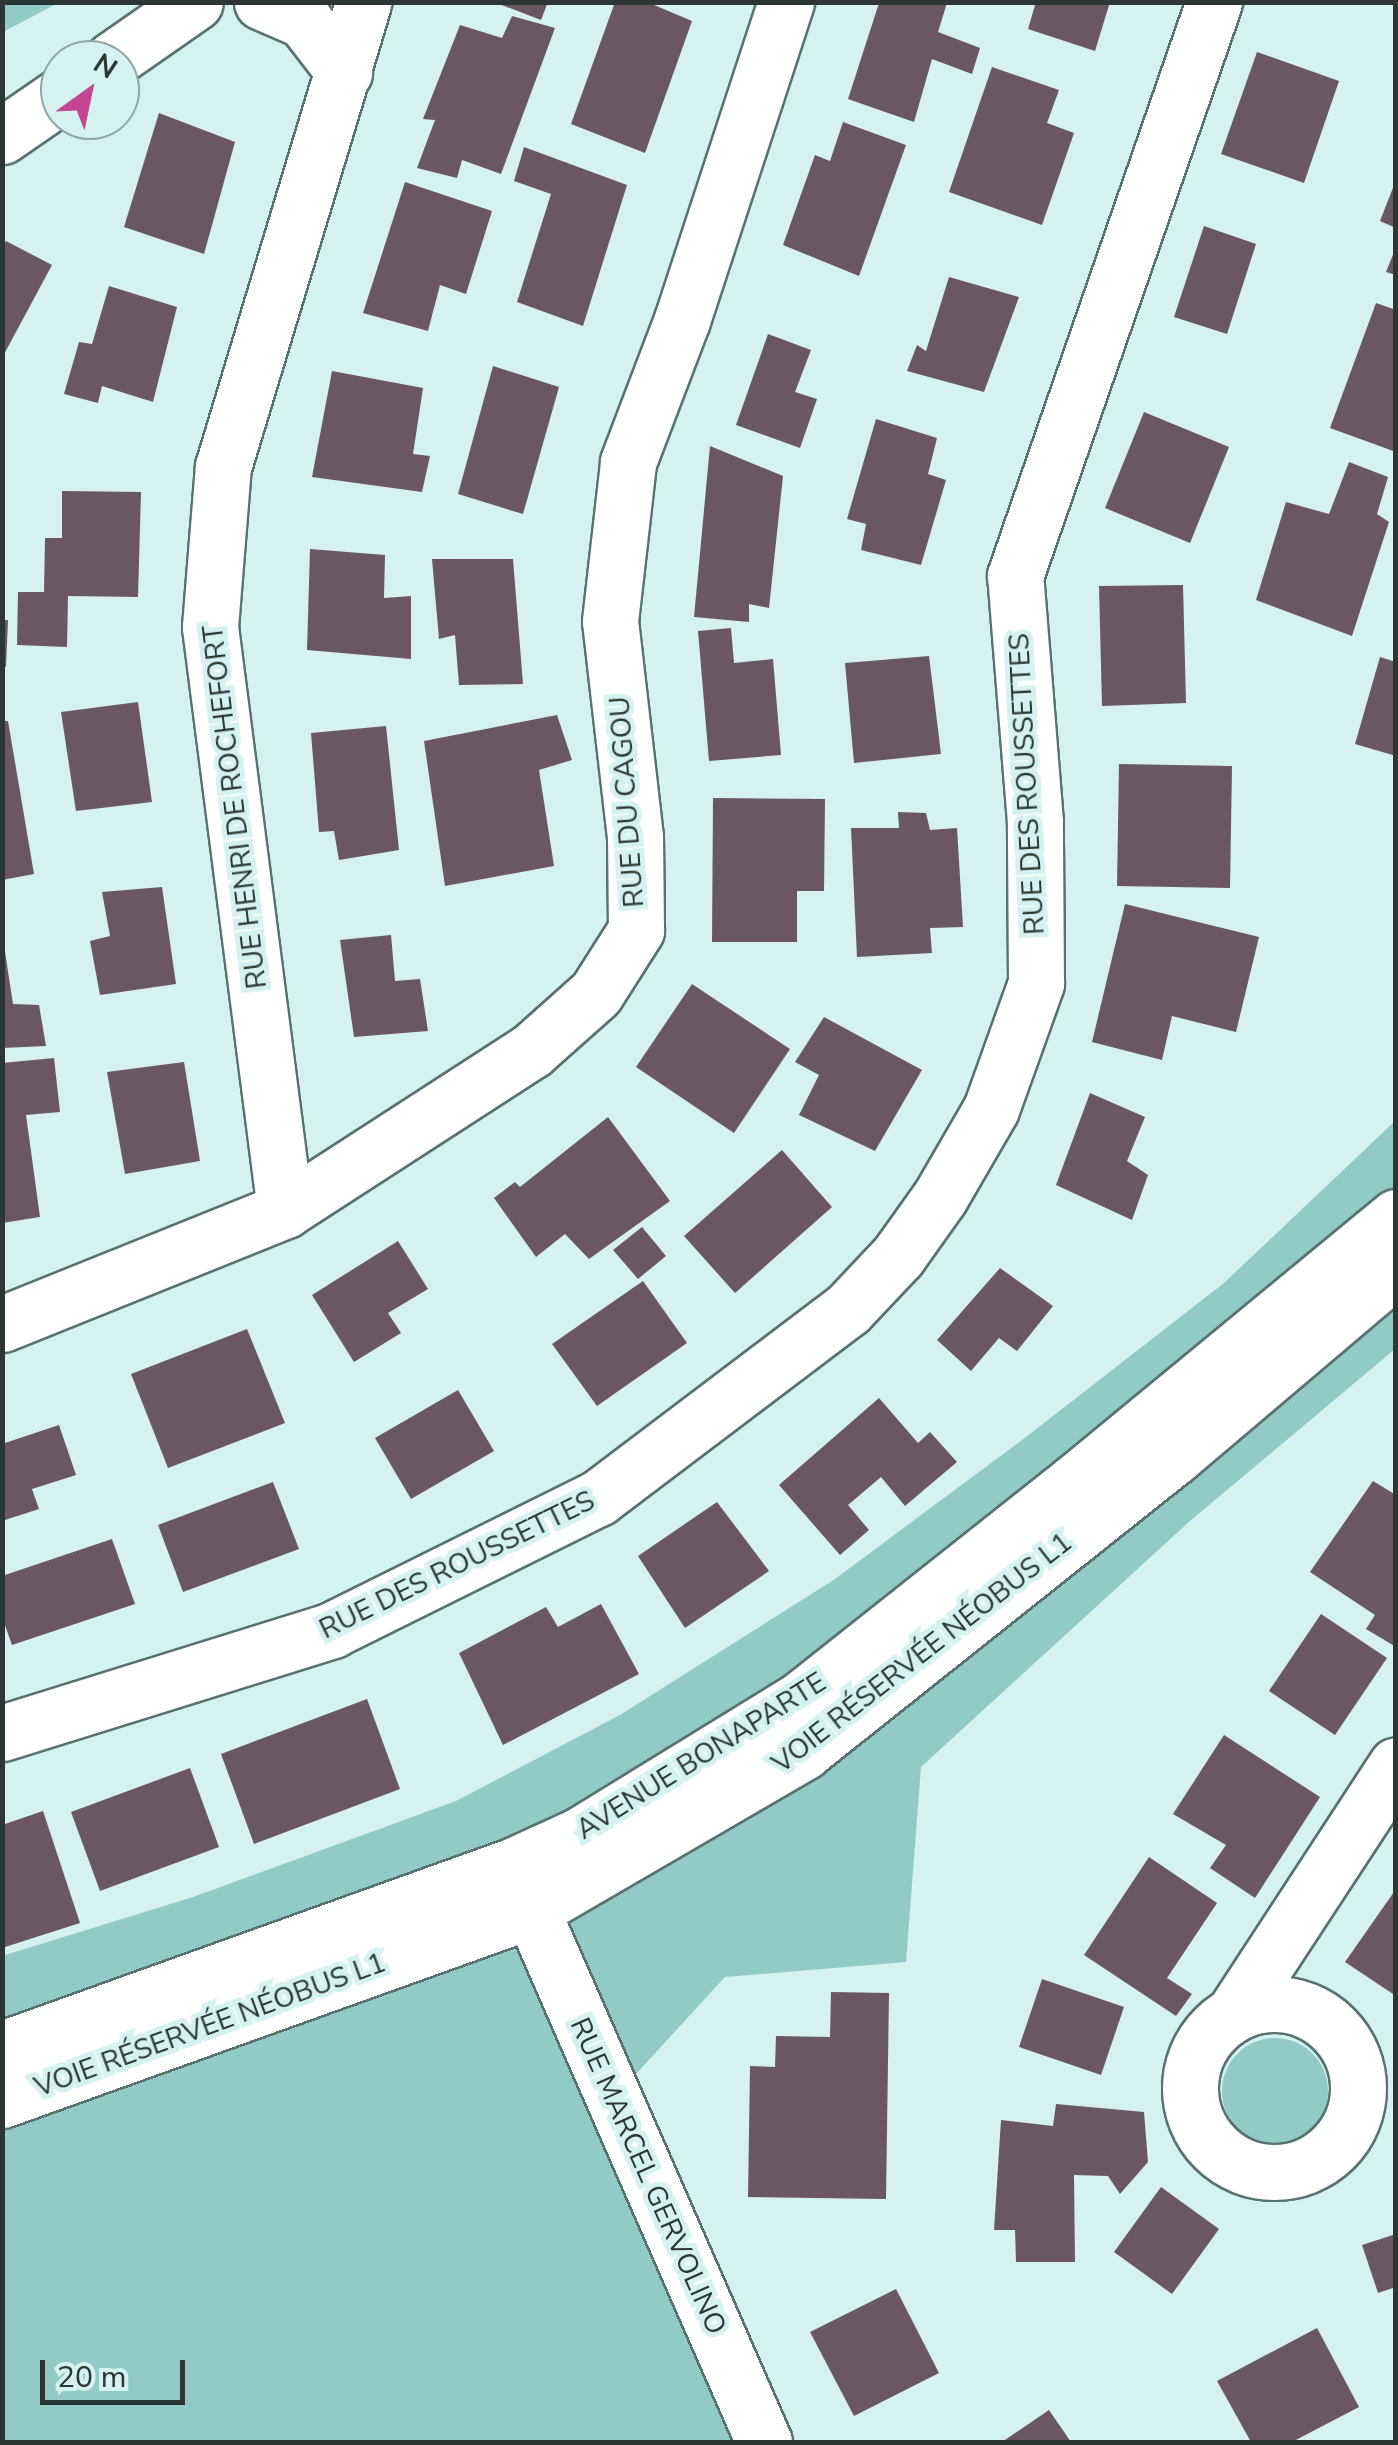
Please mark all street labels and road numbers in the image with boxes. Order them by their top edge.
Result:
street label: RUE HENRI DE ROCHEFORT [196,623,274,991]
street label: RUE DES ROUSSETTES [1002,632,1052,936]
street label: RUE DU CAGOU [603,695,651,909]
street label: RUE DES ROUSSETTES [314,1484,600,1646]
street label: VOIE RÉSERVÉE NÉOBUS L1 [765,1526,1079,1780]
street label: AVENUE BONAPARTE [570,1665,832,1847]
street label: VOIE RÉSERVÉE NÉOBUS L1 [30,1946,390,2104]
street label: RUE MARCEL GERVOLINO [563,2012,733,2340]

